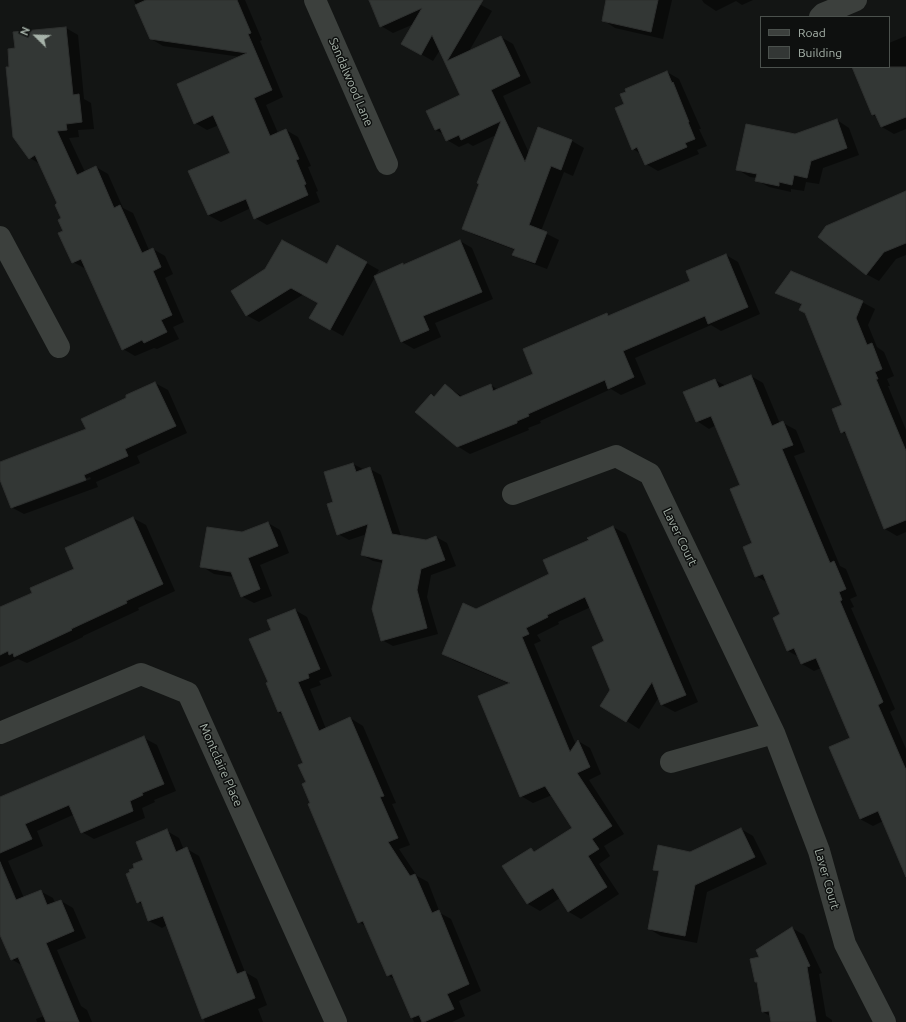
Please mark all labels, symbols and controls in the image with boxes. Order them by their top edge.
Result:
north arrow [16,16,56,56]
legend [760,16,890,68]
text: N [18,25,32,37]
text: Road [798,26,826,39]
street label: Sandalwood Lane [326,36,376,128]
text: Building [798,46,842,59]
street label: Laver Court [660,506,700,568]
street label: Montclaire Place [196,721,246,809]
street label: Laver Court [811,847,843,911]

